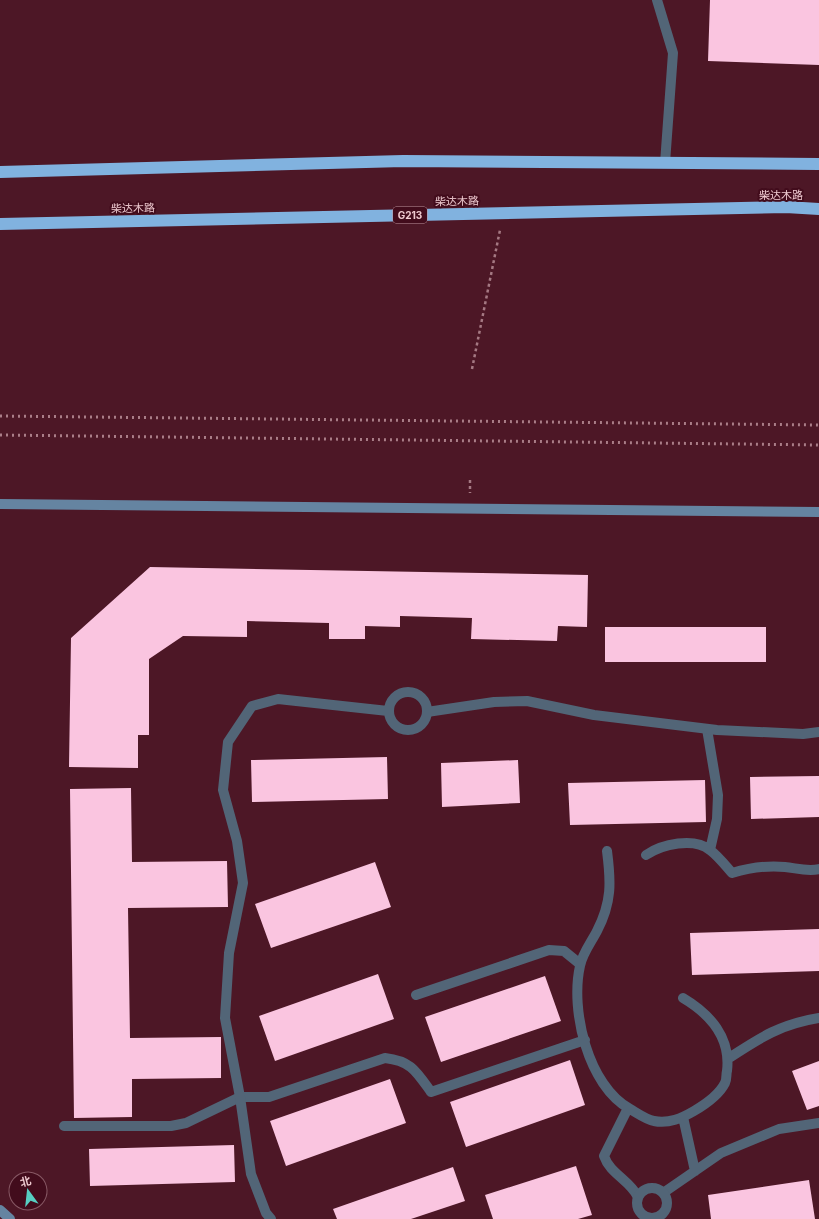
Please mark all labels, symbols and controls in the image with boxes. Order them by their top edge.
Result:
street label: 柴达木路 [759,188,803,202]
street label: 柴达木路 [435,194,479,208]
street label: 柴达木路 [111,201,155,215]
road number: G213 [393,207,427,223]
north arrow [8,1171,48,1211]
text: 北 [18,1173,33,1190]

